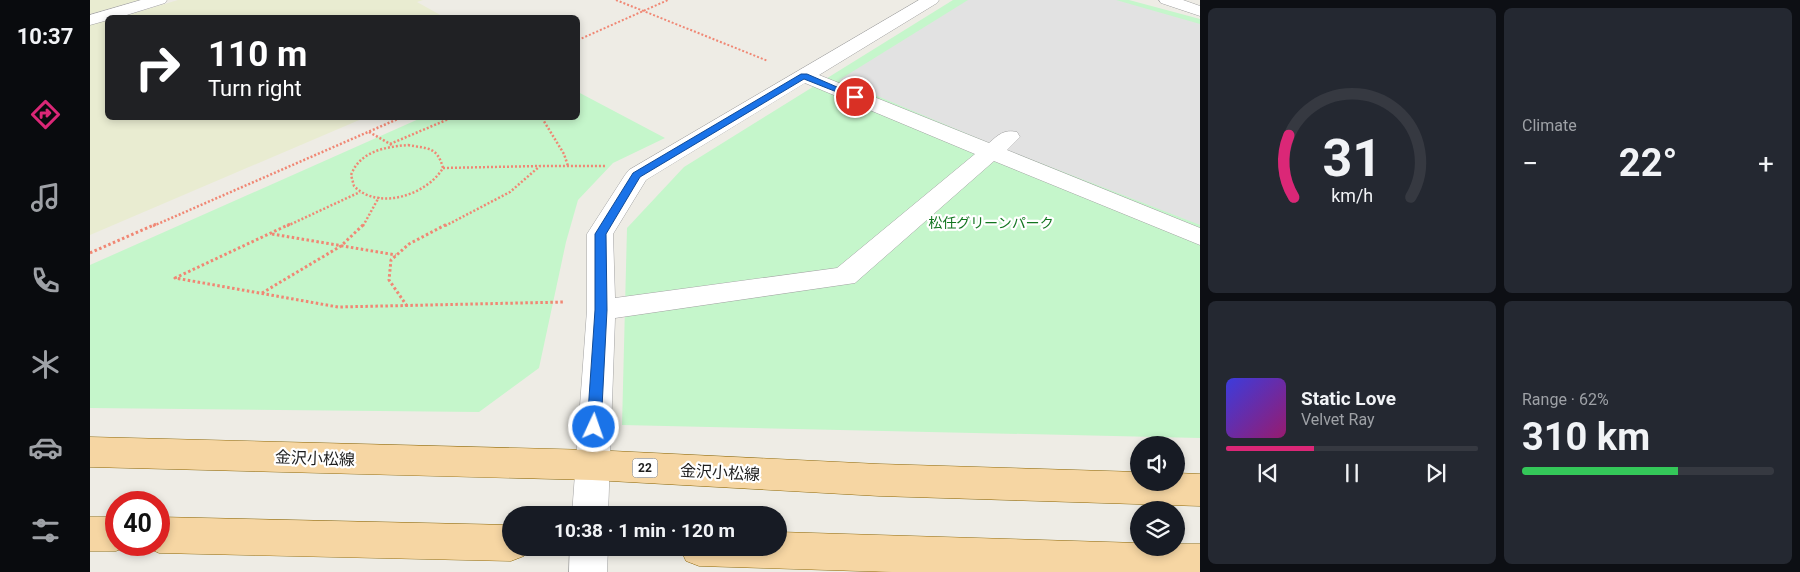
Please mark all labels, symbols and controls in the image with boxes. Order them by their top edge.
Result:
text: 10:37 [17,24,73,49]
text: 110 m [208,34,307,75]
icon: right [125,35,190,100]
text: Turn right [208,76,302,101]
pin [834,76,876,118]
icon: arrive [841,83,869,111]
icon: directions [28,97,63,132]
text: Climate [1522,116,1577,135]
text: 31 [1322,128,1382,189]
text: 22° [1619,141,1677,185]
text: − [1522,147,1538,180]
text: + [1758,147,1774,180]
icon: music [28,180,63,215]
text: km/h [1331,185,1373,206]
park label: 松任グリーンパーク [928,215,1054,231]
icon: phone [28,263,63,298]
icon: climate [28,347,63,382]
text: Static Love [1301,387,1396,410]
text: Range · 62% [1522,390,1609,409]
position arrow [567,400,619,452]
text: Velvet Ray [1301,410,1375,429]
text: 310 km [1522,415,1650,459]
icon: car [28,430,63,465]
map controls [1130,436,1185,556]
button: sound [1130,436,1185,491]
street label: 金沢小松線 [275,448,355,469]
road number: 22 [632,458,658,478]
icon: previous [1254,459,1282,487]
icon: pause [1338,459,1366,487]
icon: next [1422,459,1450,487]
street label: 金沢小松線 [680,461,760,484]
speed limit sign: 40 [105,491,170,556]
button: layers [1130,501,1185,556]
icon: filters [28,513,63,548]
text: 10:38 · 1 min · 120 m [554,519,735,542]

